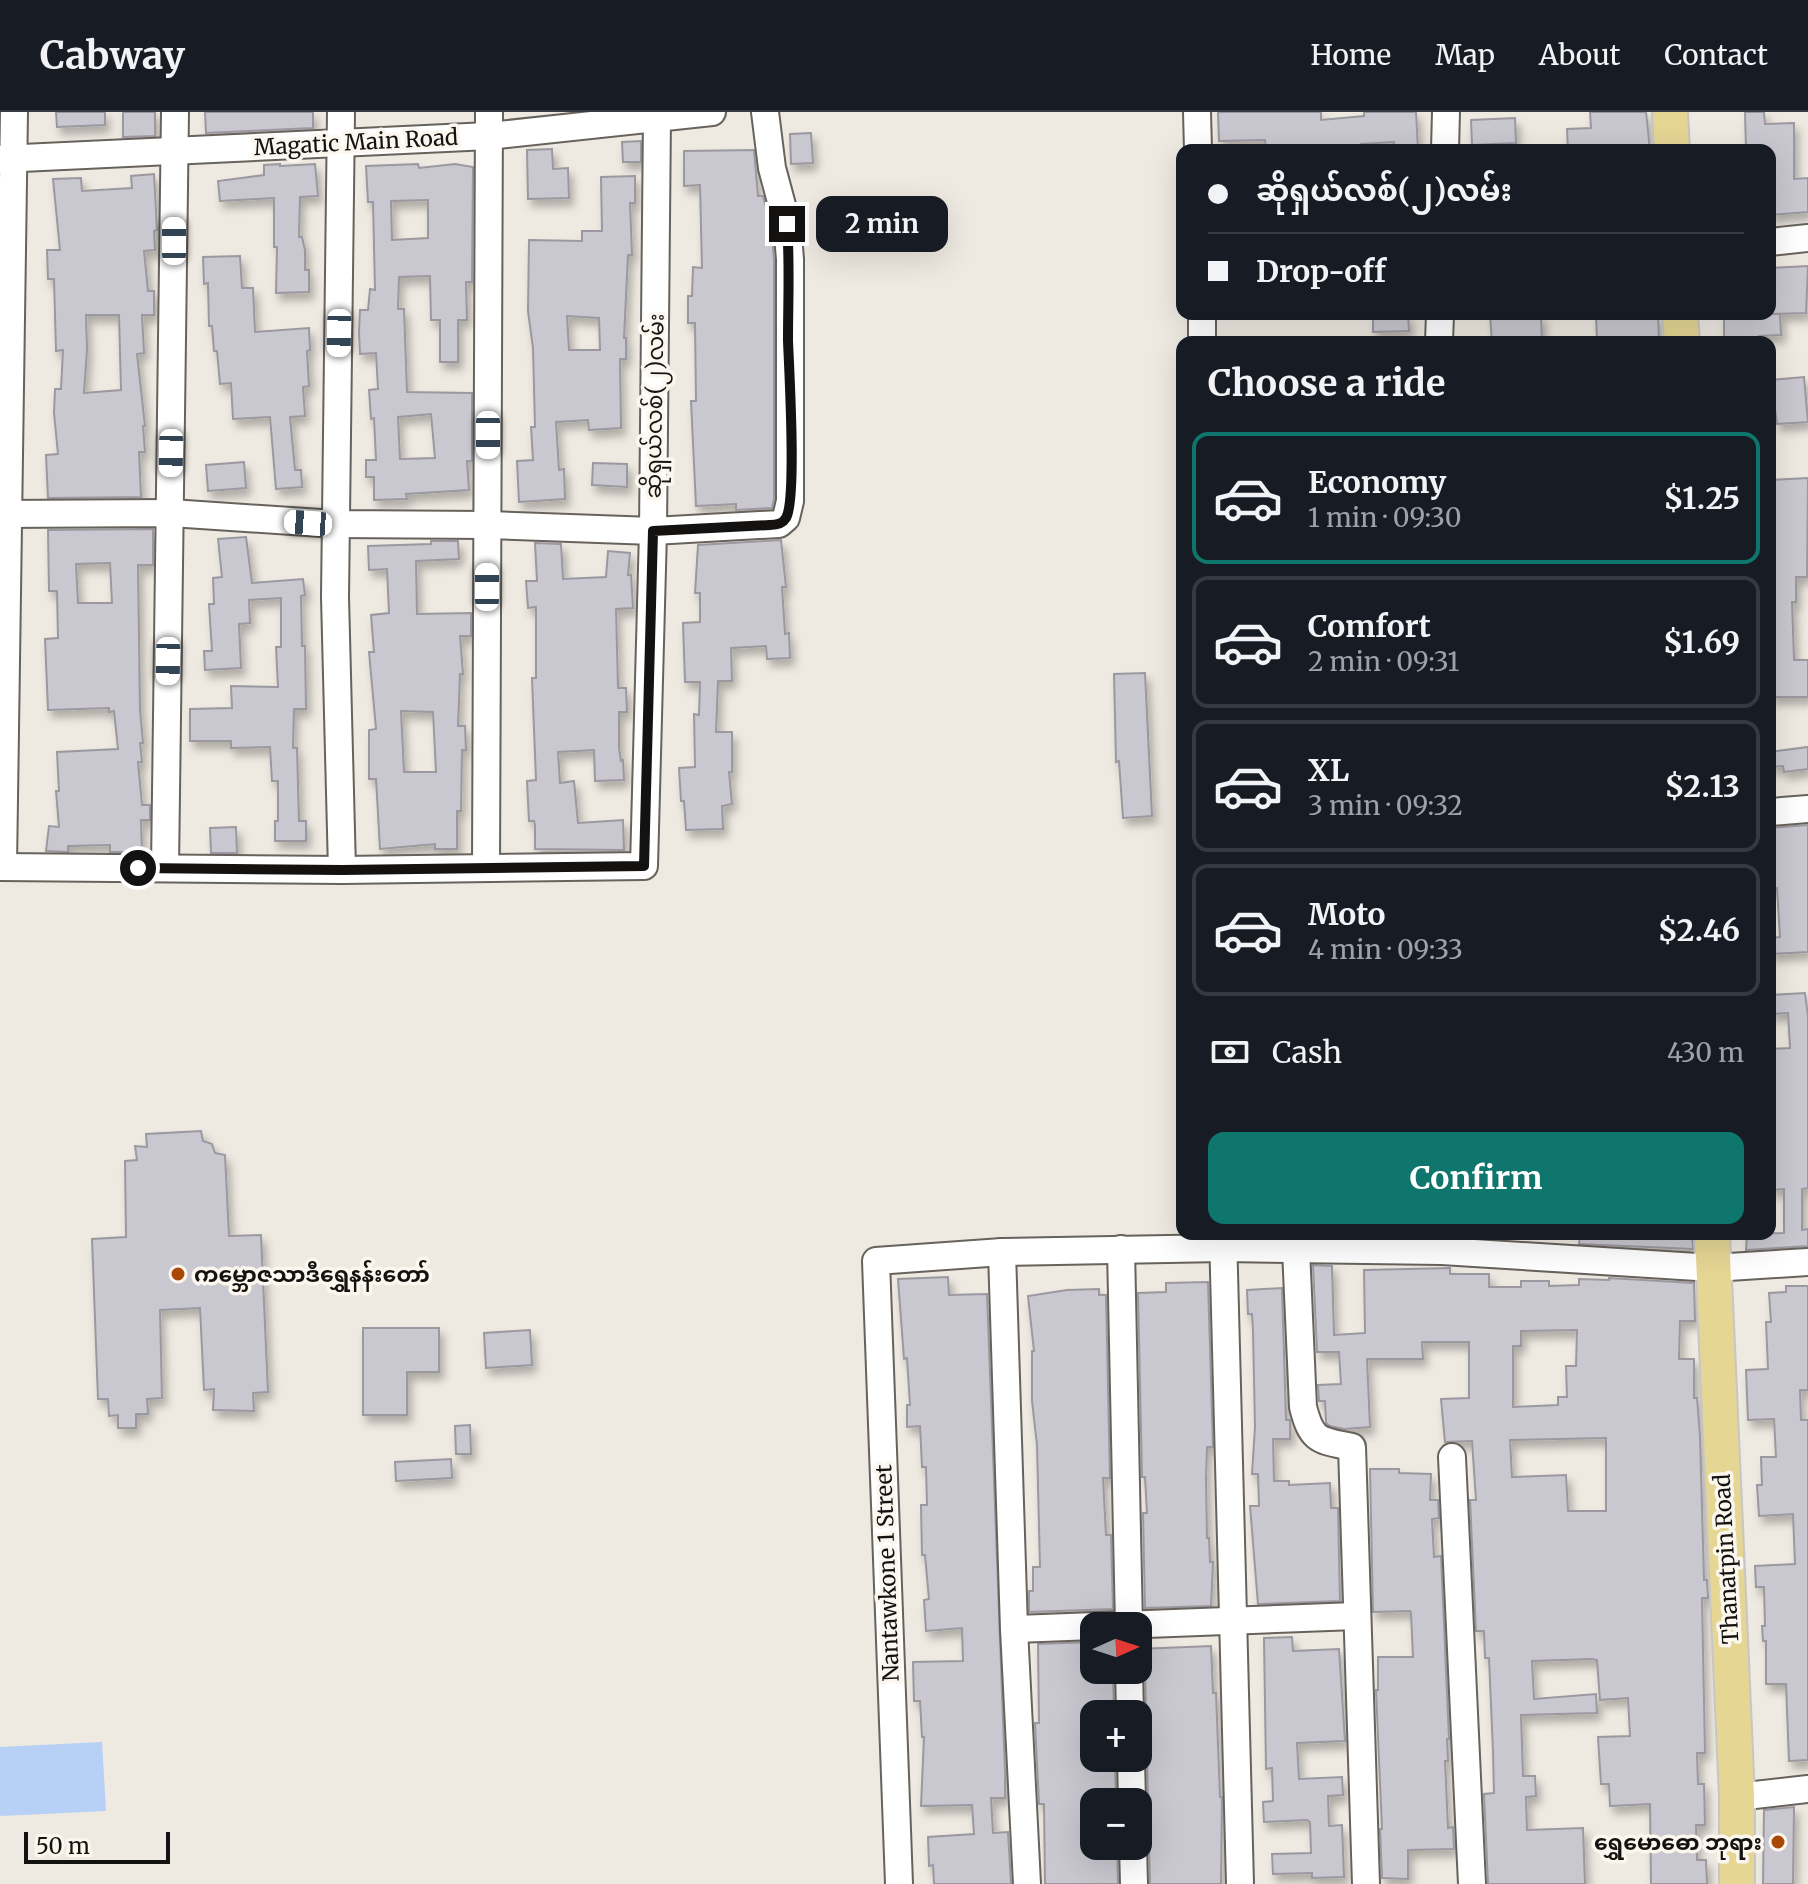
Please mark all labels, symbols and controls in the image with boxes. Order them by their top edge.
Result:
text: Cabway [40,32,185,79]
text: Home [1310,37,1391,73]
text: Map [1435,37,1495,73]
text: About [1539,37,1620,73]
text: Contact [1664,37,1768,73]
street label: Magatic Main Road [253,123,459,161]
text: ဆိုရှယ်လစ်(၂)လမ်း [1256,171,1512,209]
callout: 2 min [815,196,947,252]
route end [769,206,805,242]
text: 2 min [845,207,919,240]
car [162,217,186,265]
text: Drop-off [1256,252,1386,290]
car [327,309,351,357]
street label: ဆိုရှယ်လစ်(၂)လမ်း [637,313,674,499]
text: Choose a ride [1208,361,1445,406]
car [476,411,500,459]
car [159,429,183,477]
icon: car [1212,462,1284,534]
text: Economy [1308,463,1446,501]
text: $1.25 [1664,479,1740,517]
text: 1 min · 09:30 [1308,501,1461,534]
car [283,509,333,537]
car [475,563,499,611]
icon: car [1212,606,1284,678]
text: Comfort [1308,607,1431,645]
text: $1.69 [1663,623,1740,661]
car [156,637,180,685]
text: 2 min · 09:31 [1308,645,1459,678]
icon: car [1212,750,1284,822]
text: XL [1308,751,1349,789]
text: $2.13 [1664,767,1740,805]
text: 3 min · 09:32 [1308,789,1463,822]
route start [120,850,156,886]
icon: car [1212,894,1284,966]
text: Moto [1308,895,1386,933]
text: $2.46 [1658,911,1740,949]
text: 4 min · 09:33 [1308,933,1463,966]
icon: cash [1208,1030,1252,1074]
text: Cash [1272,1033,1342,1071]
text: 430 m [1667,1036,1744,1069]
button: Confirm [1208,1132,1744,1224]
place label: ကမ္ဘောဇသာဒီရွှေနန်းတော် [194,1259,430,1292]
marker: ကမ္ဘောဇသာဒီရွှေနန်းတော် [169,1265,187,1283]
street label: Nantawkone 1 Street [869,1464,905,1682]
street label: Thanatpin Road [1708,1473,1744,1645]
north arrow [1080,1612,1152,1684]
map controls [1080,1612,1152,1860]
button: + [1080,1700,1152,1772]
button: − [1080,1788,1152,1860]
scale bar [24,1828,170,1864]
place label: ရွှေမောဓော ဘုရား [1594,1828,1762,1860]
text: 50 m [36,1832,90,1860]
marker: ရွှေမောဓော ဘုရား [1769,1833,1787,1851]

